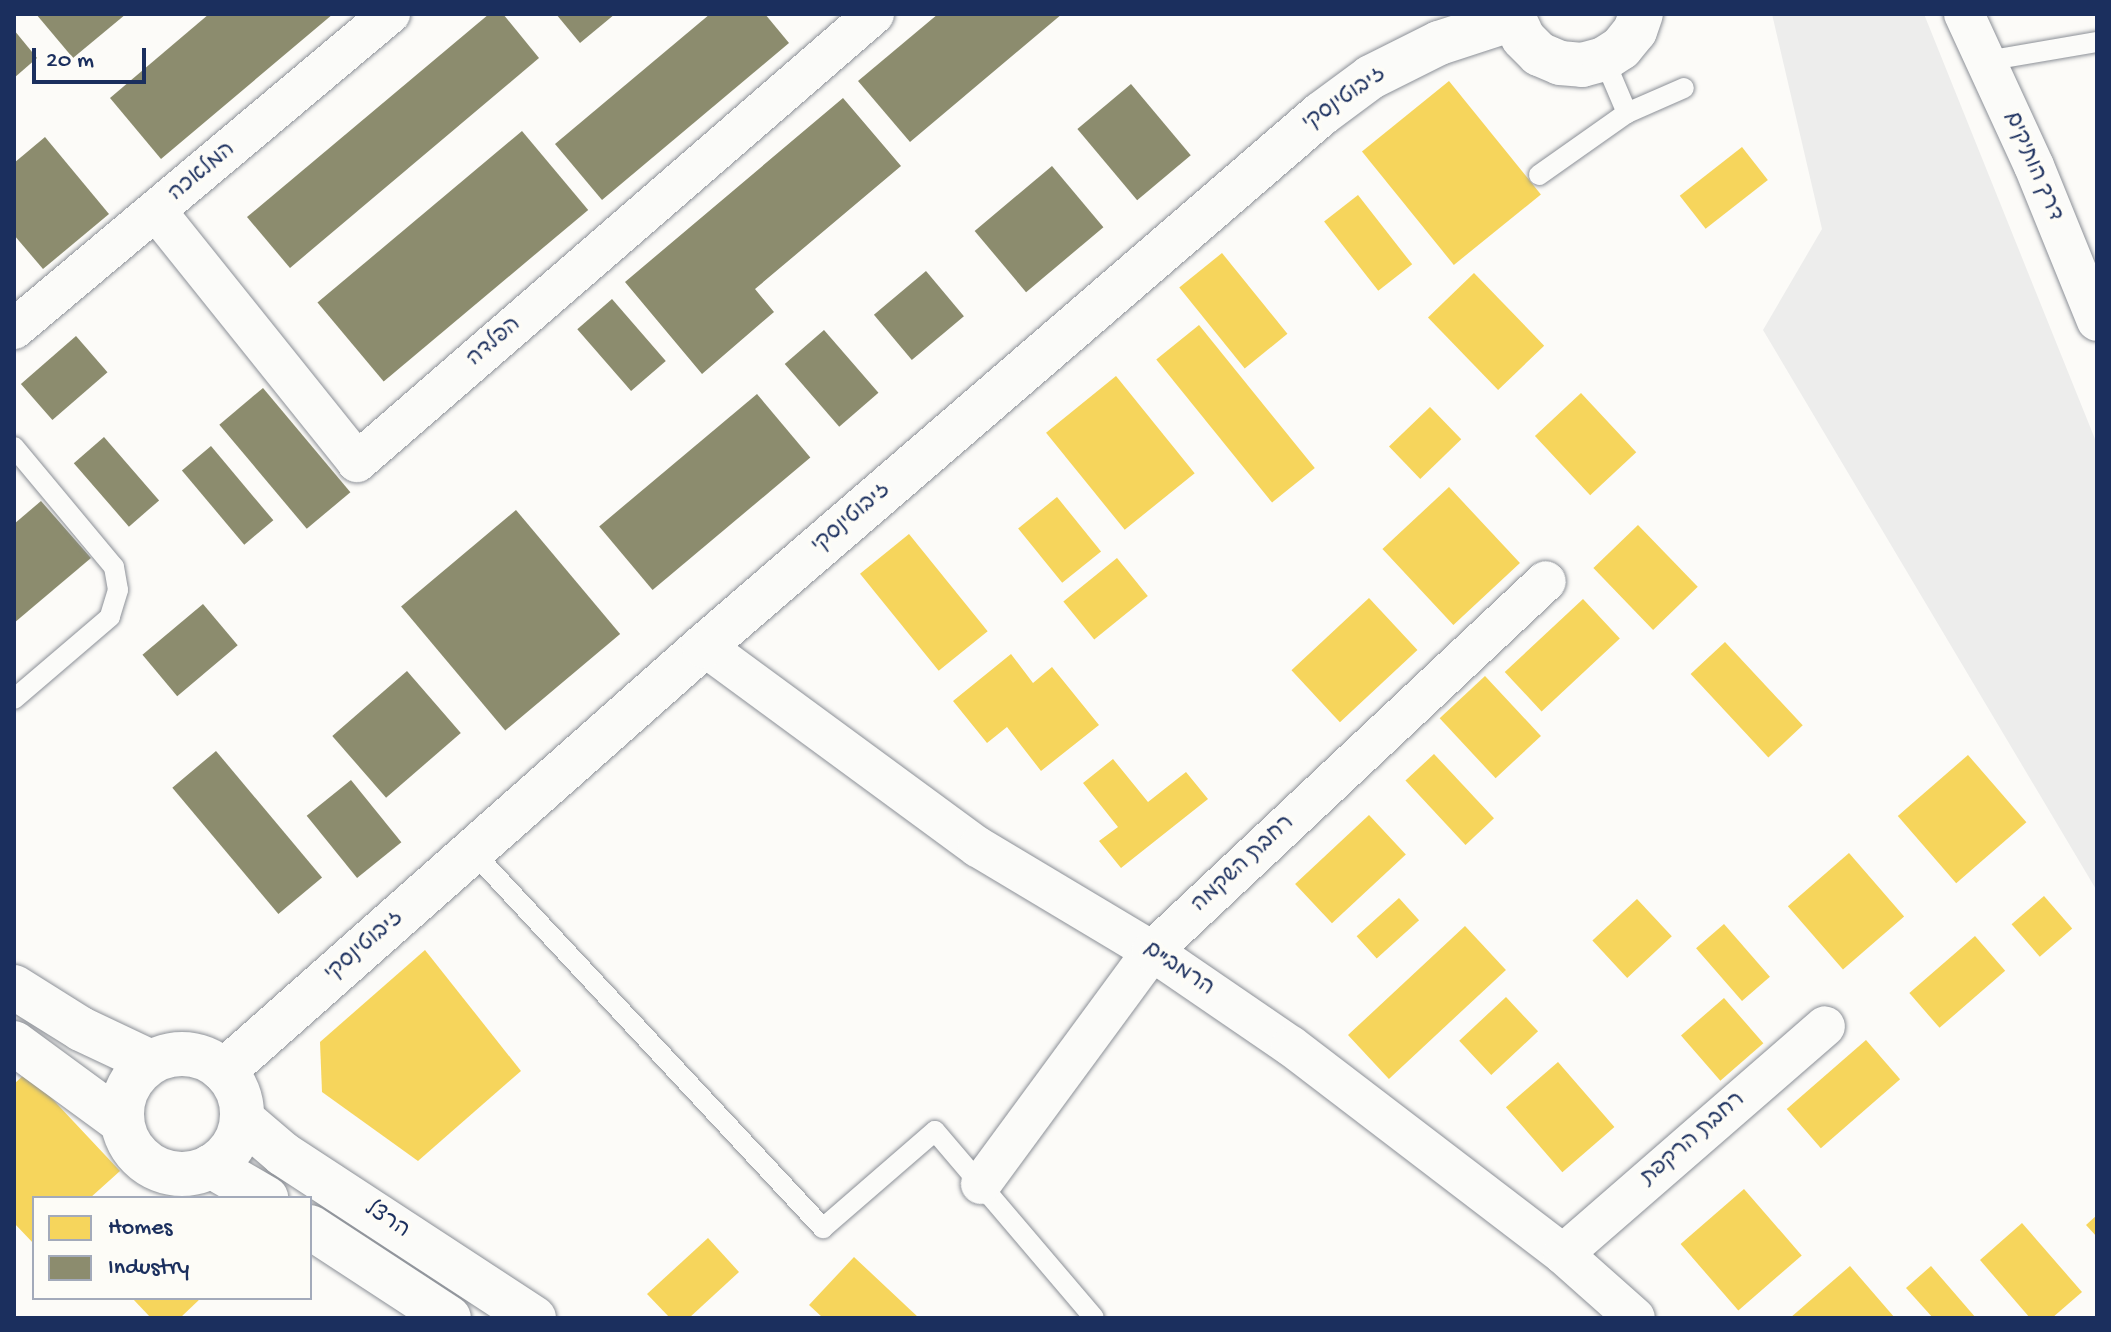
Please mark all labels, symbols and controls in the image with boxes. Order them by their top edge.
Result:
scale bar [36,32,150,82]
text: 20 m [46,47,94,76]
street label: ז'בוטינסקי [1298,62,1392,138]
street label: דרך הותיקים [1997,108,2067,226]
street label: המלאכה [164,138,242,208]
street label: הפלדה [463,313,527,373]
street label: ז'בוטינסקי [807,478,897,560]
street label: רחבת השקמה [1187,811,1301,919]
street label: ז'בוטינסקי [320,906,410,988]
street label: הרמב"ם [1138,937,1218,1003]
street label: רחבת הרקפת [1637,1088,1751,1192]
legend [32,1196,312,1300]
street label: הרצל [358,1197,414,1245]
text: Homes [108,1214,172,1243]
text: Industry [108,1254,189,1283]

